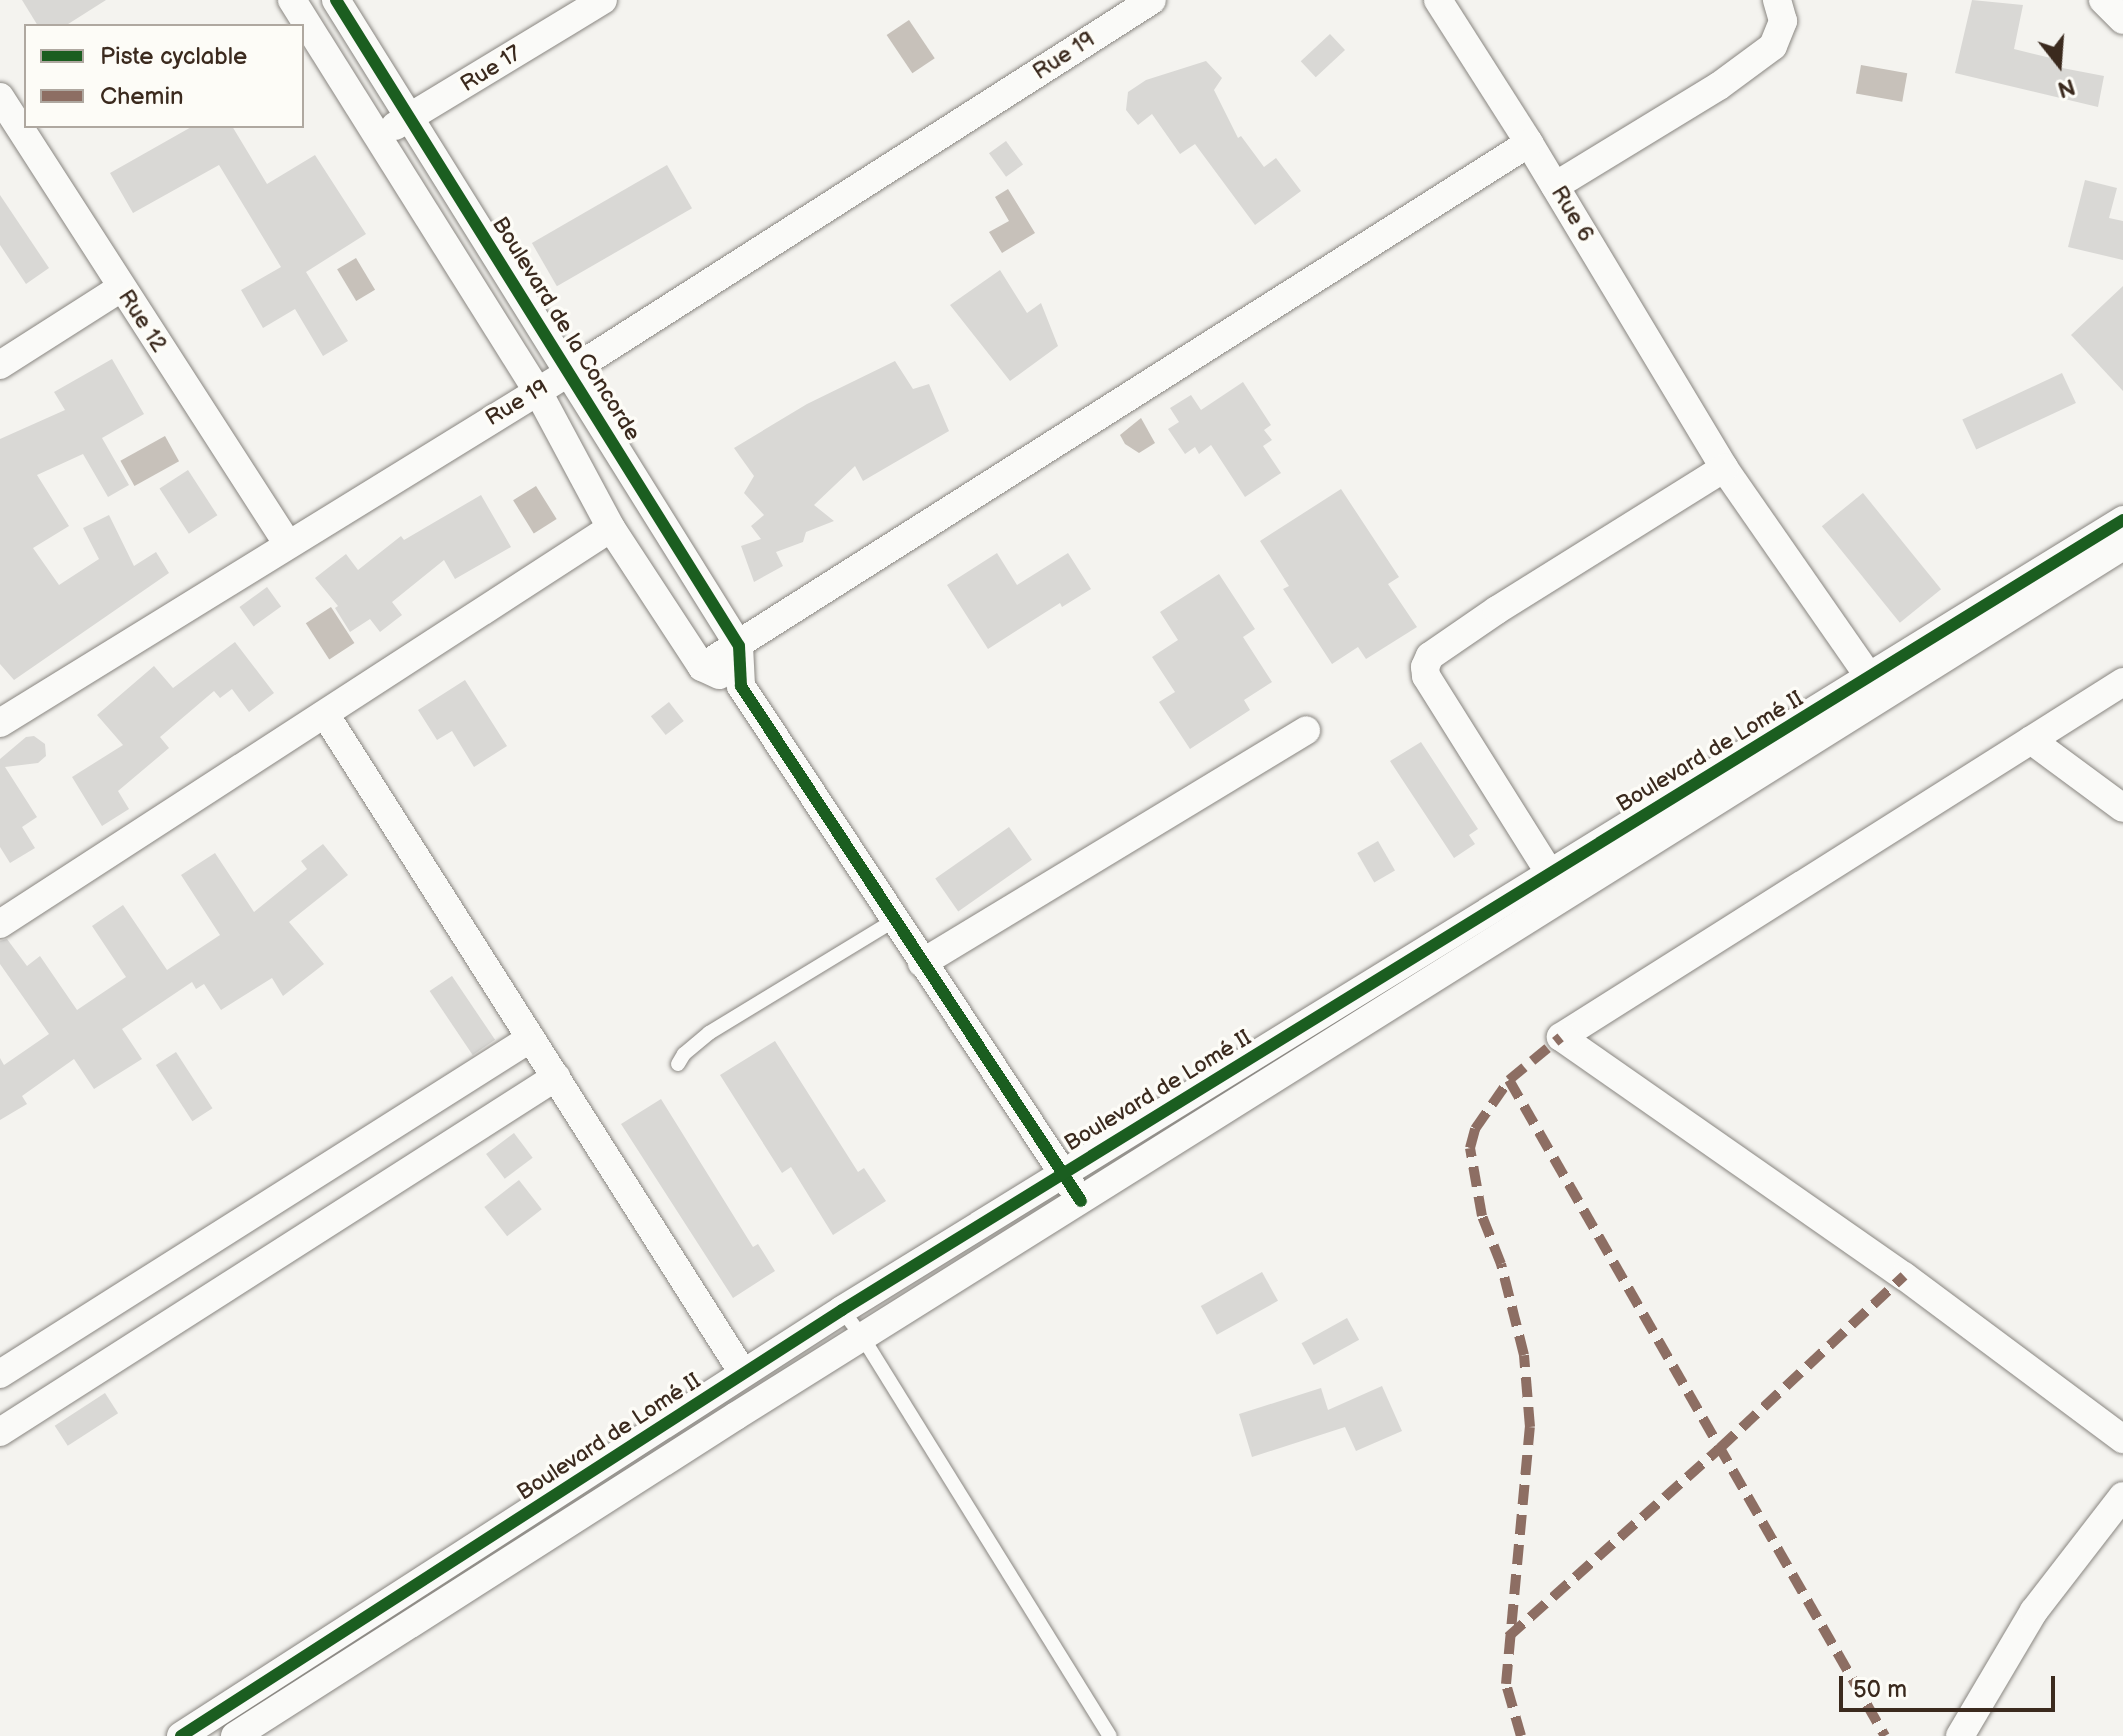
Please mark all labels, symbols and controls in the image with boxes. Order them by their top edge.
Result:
legend [24,24,304,128]
north arrow [2019,24,2099,104]
street label: Rue 19 [1028,26,1100,86]
street label: Rue 17 [456,40,526,98]
text: Piste cyclable [100,42,247,71]
text: N [2054,72,2078,103]
text: Chemin [100,82,184,111]
street label: Rue 6 [1545,181,1599,247]
street label: Boulevard de la Concorde [486,212,646,446]
street label: Rue 12 [112,285,172,357]
street label: Rue 19 [481,374,553,432]
street label: Boulevard de Lomé II [1612,686,1808,818]
street label: Boulevard de Lomé II [1060,1025,1256,1157]
street label: Boulevard de Lomé II [512,1368,706,1506]
scale bar [1843,1660,2059,1710]
text: 50 m [1853,1675,1907,1704]

